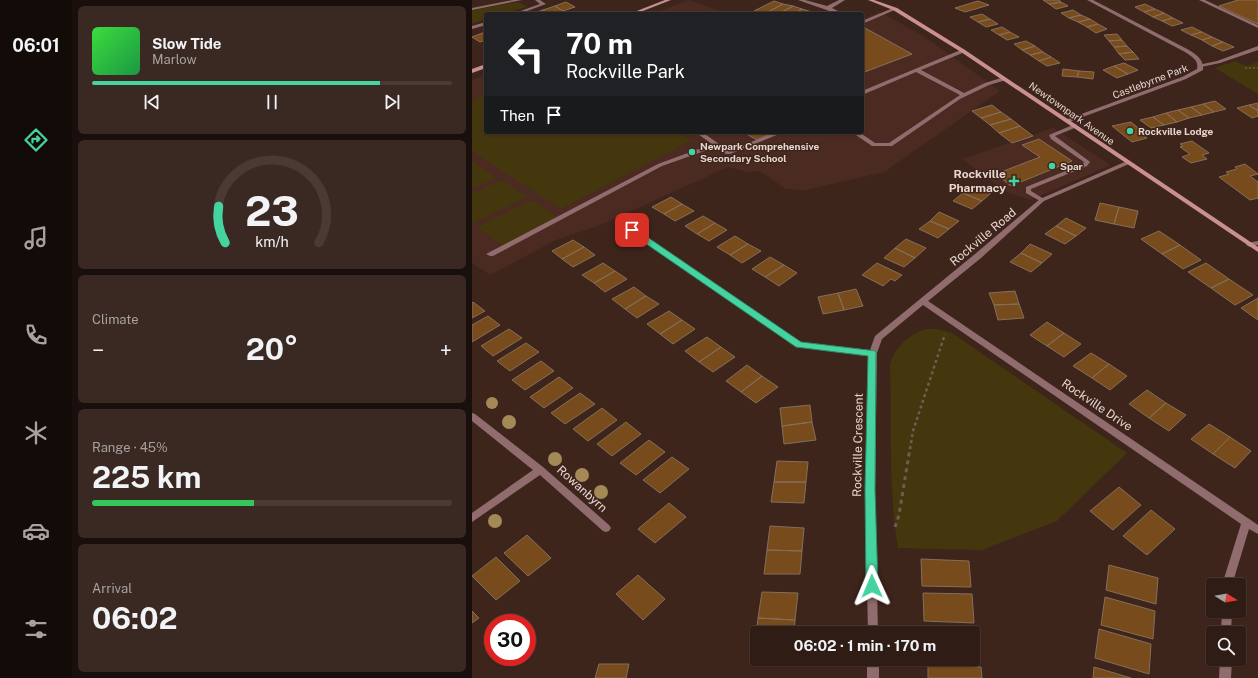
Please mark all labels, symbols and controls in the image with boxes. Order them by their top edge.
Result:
text: 70 m [566,27,633,60]
icon: left [500,28,552,80]
text: 06:01 [12,35,60,56]
text: Slow Tide [152,35,221,52]
text: Marlow [152,52,197,67]
text: Rockville Park [566,61,685,82]
street label: Castlebyrne Park [1111,61,1190,101]
street label: Newtownpark Avenue [1027,79,1117,147]
icon: previous [141,91,163,113]
icon: pause [261,91,283,113]
icon: next [381,91,403,113]
icon: arrive [543,104,565,126]
text: Then [500,107,535,124]
place label: Rockville Lodge [1138,125,1214,137]
icon: directions [22,126,50,154]
marker: Rockville Lodge [1125,126,1135,136]
place label: Newpark Comprehensive Secondary School [700,140,819,164]
marker: Newpark Comprehensive Secondary School [687,147,697,157]
place label: Spar [1060,160,1083,172]
marker: Spar [1047,161,1057,171]
place label: Rockville Pharmacy [949,167,1006,195]
marker: Rockville Pharmacy [1009,176,1019,186]
text: 23 [245,185,299,234]
street label: Rockville Road [947,205,1019,269]
pin [615,213,649,247]
icon: arrive [621,219,643,241]
icon: music [22,224,50,252]
text: km/h [255,232,289,249]
text: Climate [92,312,139,327]
icon: phone [22,321,50,349]
text: 20° [246,331,298,367]
text: − [92,337,104,363]
text: + [440,337,452,363]
street label: Rockville Drive [1059,376,1135,434]
street label: Rockville Crescent [850,393,866,497]
icon: climate [22,419,50,447]
text: Range · 45% [92,440,168,455]
text: 225 km [92,459,201,495]
street label: Rowanbyrn [554,463,610,515]
icon: car [22,517,50,545]
position arrow [851,565,893,607]
north arrow [1206,578,1246,618]
map controls [1206,578,1246,666]
text: Arrival [92,581,132,596]
text: 06:02 [92,600,178,636]
speed limit sign: 30 [484,614,536,666]
icon: filters [22,615,50,643]
button: search [1206,626,1246,666]
text: 06:02 · 1 min · 170 m [794,637,936,654]

